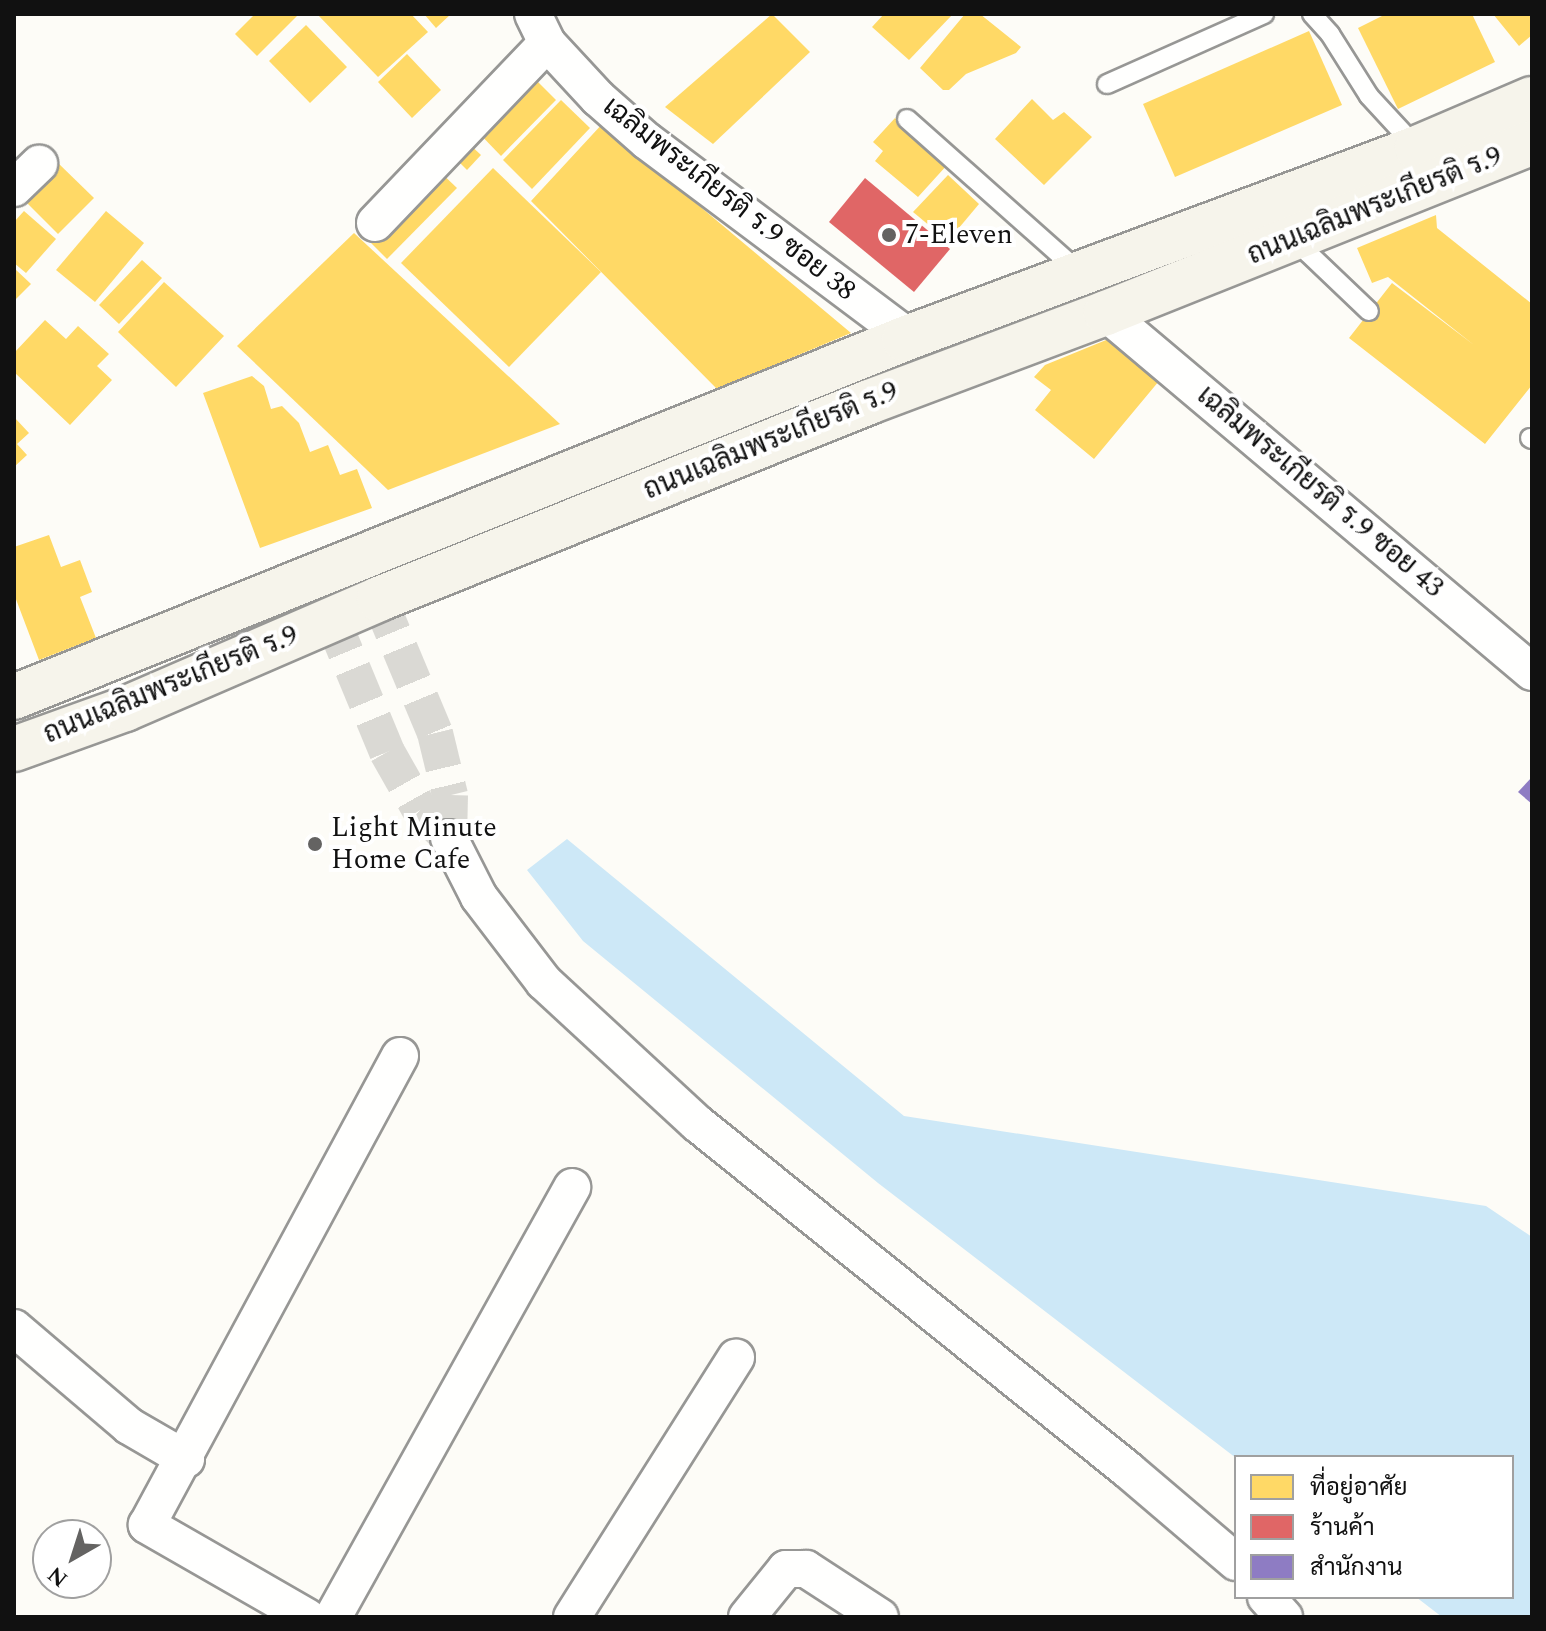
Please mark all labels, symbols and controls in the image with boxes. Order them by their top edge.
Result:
street label: เฉลิมพระเกียรติ ร.9 ซอย 38 [596,90,862,308]
street label: ถนนเฉลิมพระเกียรติ ร.9 [1243,140,1507,272]
place label: 7-Eleven [905,218,1013,252]
marker: 7-Eleven [880,226,898,244]
street label: ถนนเฉลิมพระเกียรติ ร.9 [639,375,903,507]
street label: เฉลิมพระเกียรติ ร.9 ซอย 43 [1190,379,1450,605]
street label: ถนนเฉลิมพระเกียรติ ร.9 [39,619,303,751]
place label: Light Minute Home Cafe [331,811,497,877]
marker: Light Minute Home Cafe [306,835,324,853]
legend [1234,1455,1514,1599]
text: ที่อยู่อาศัย [1310,1470,1408,1506]
text: ร้านค้า [1310,1510,1375,1546]
north arrow [32,1519,112,1599]
text: สำนักงาน [1310,1550,1403,1586]
text: N [40,1558,75,1595]

